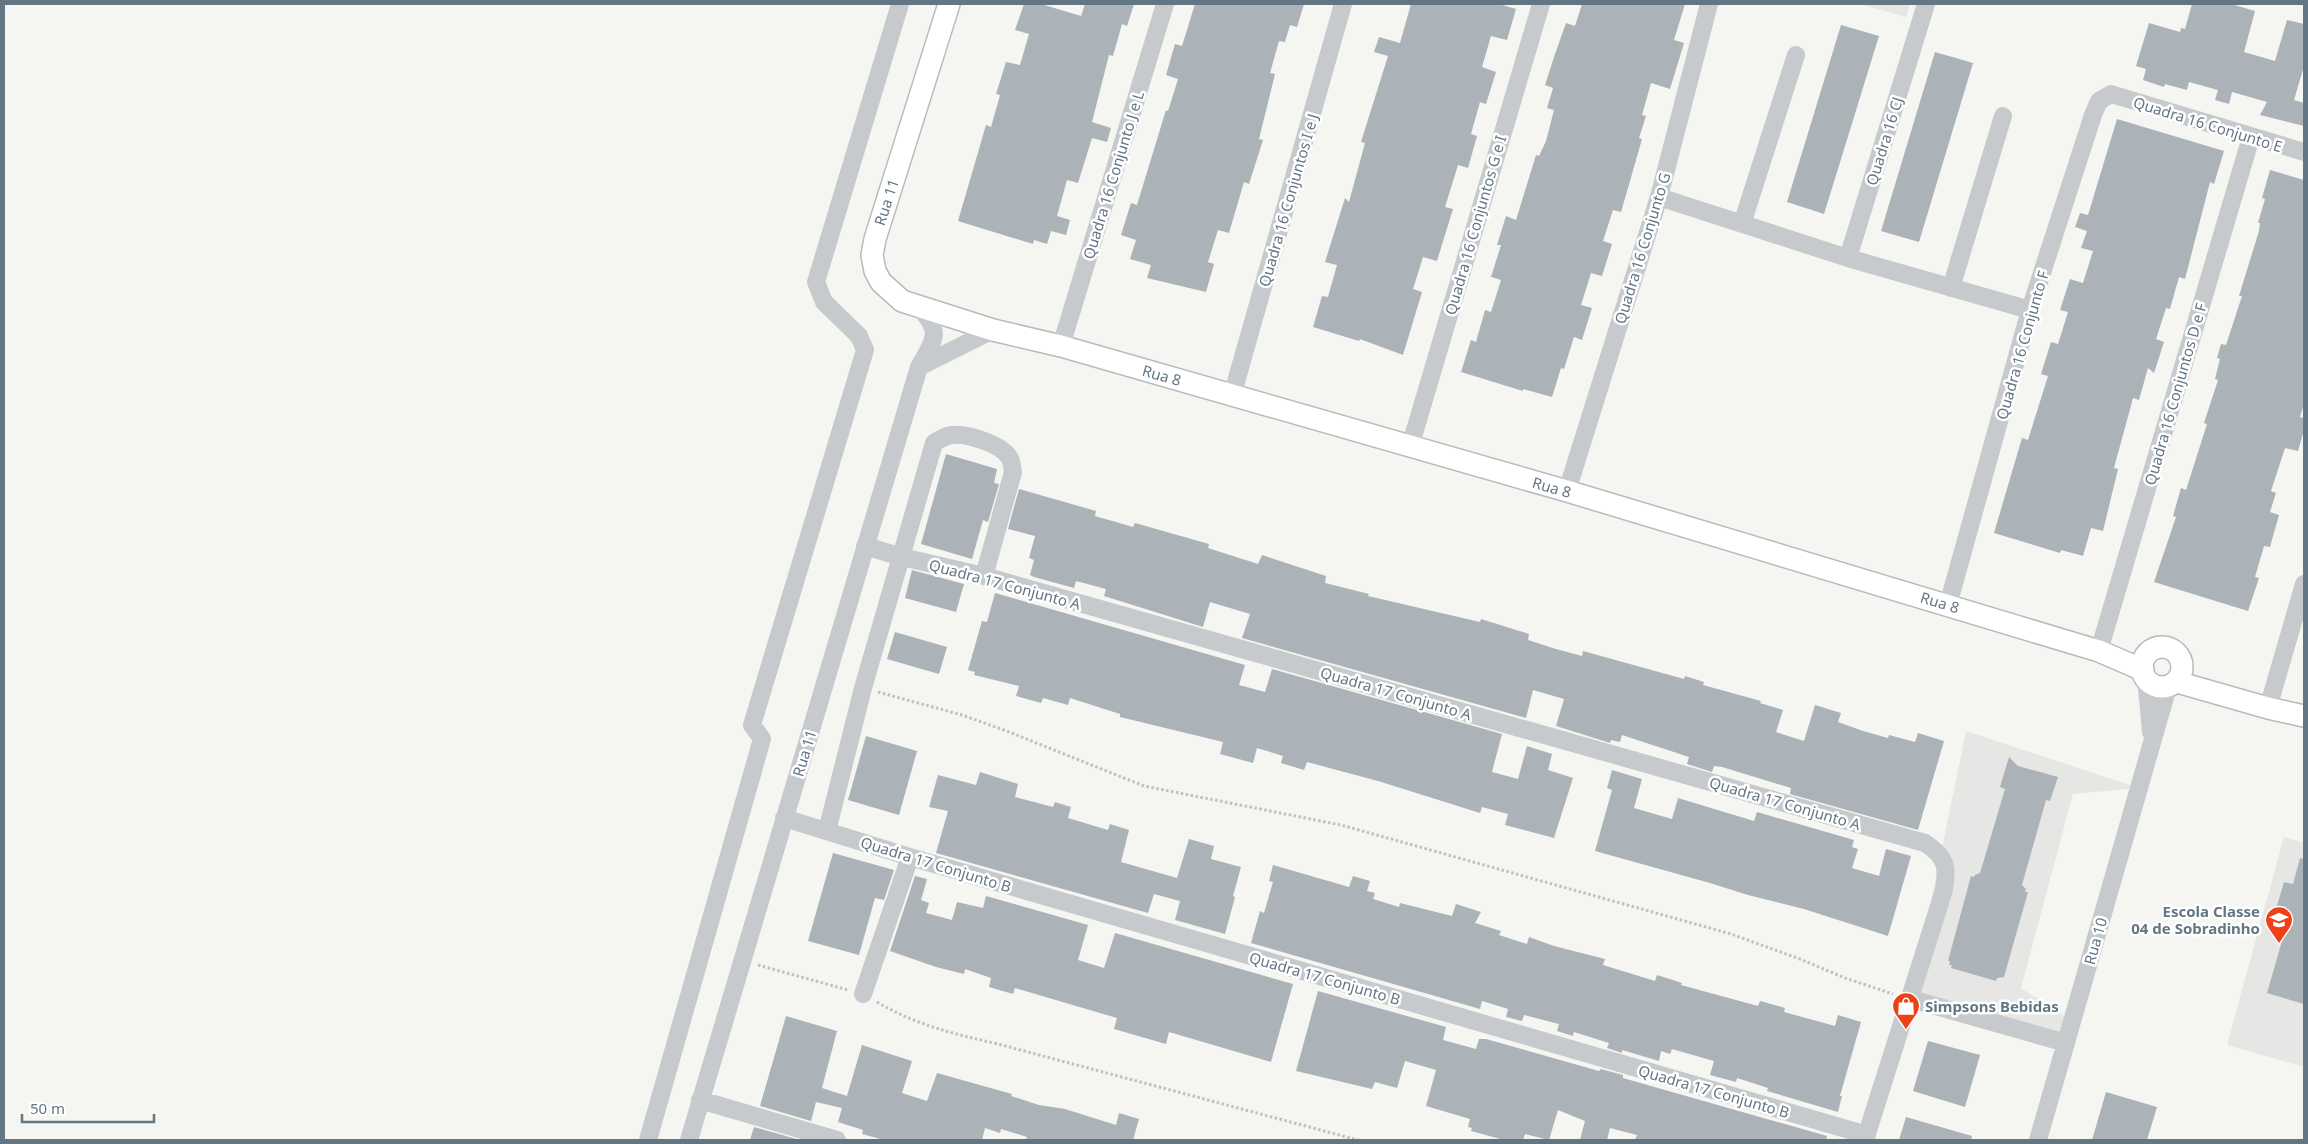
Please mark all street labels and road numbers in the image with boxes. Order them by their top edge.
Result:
street label: Quadra 16 Conjunto J e L [1078,88,1148,261]
street label: Quadra 16 Conjunto E [2131,92,2285,156]
street label: Quadra 16 CJ [1861,94,1907,188]
street label: Quadra 16 Conjuntos I e J [1254,111,1322,289]
street label: Quadra 16 Conjuntos G e I [1440,133,1510,317]
street label: Quadra 16 Conjunto G [1609,170,1675,326]
street label: Rua 11 [869,176,903,228]
street label: Quadra 16 Conjunto F [1991,268,2053,422]
street label: Quadra 16 Conjuntos D e F [2139,300,2211,487]
street label: Rua 8 [1140,360,1184,390]
street label: Rua 8 [1530,472,1574,502]
street label: Quadra 17 Conjunto A [927,554,1083,614]
street label: Rua 8 [1918,587,1962,617]
street label: Quadra 17 Conjunto A [1318,662,1474,724]
street label: Rua 11 [787,727,821,779]
street label: Quadra 17 Conjunto A [1707,772,1863,834]
street label: Quadra 17 Conjunto B [858,832,1014,896]
street label: Rua 10 [2079,915,2111,967]
street label: Quadra 17 Conjunto B [1247,947,1403,1009]
street label: Quadra 17 Conjunto B [1636,1060,1792,1122]

